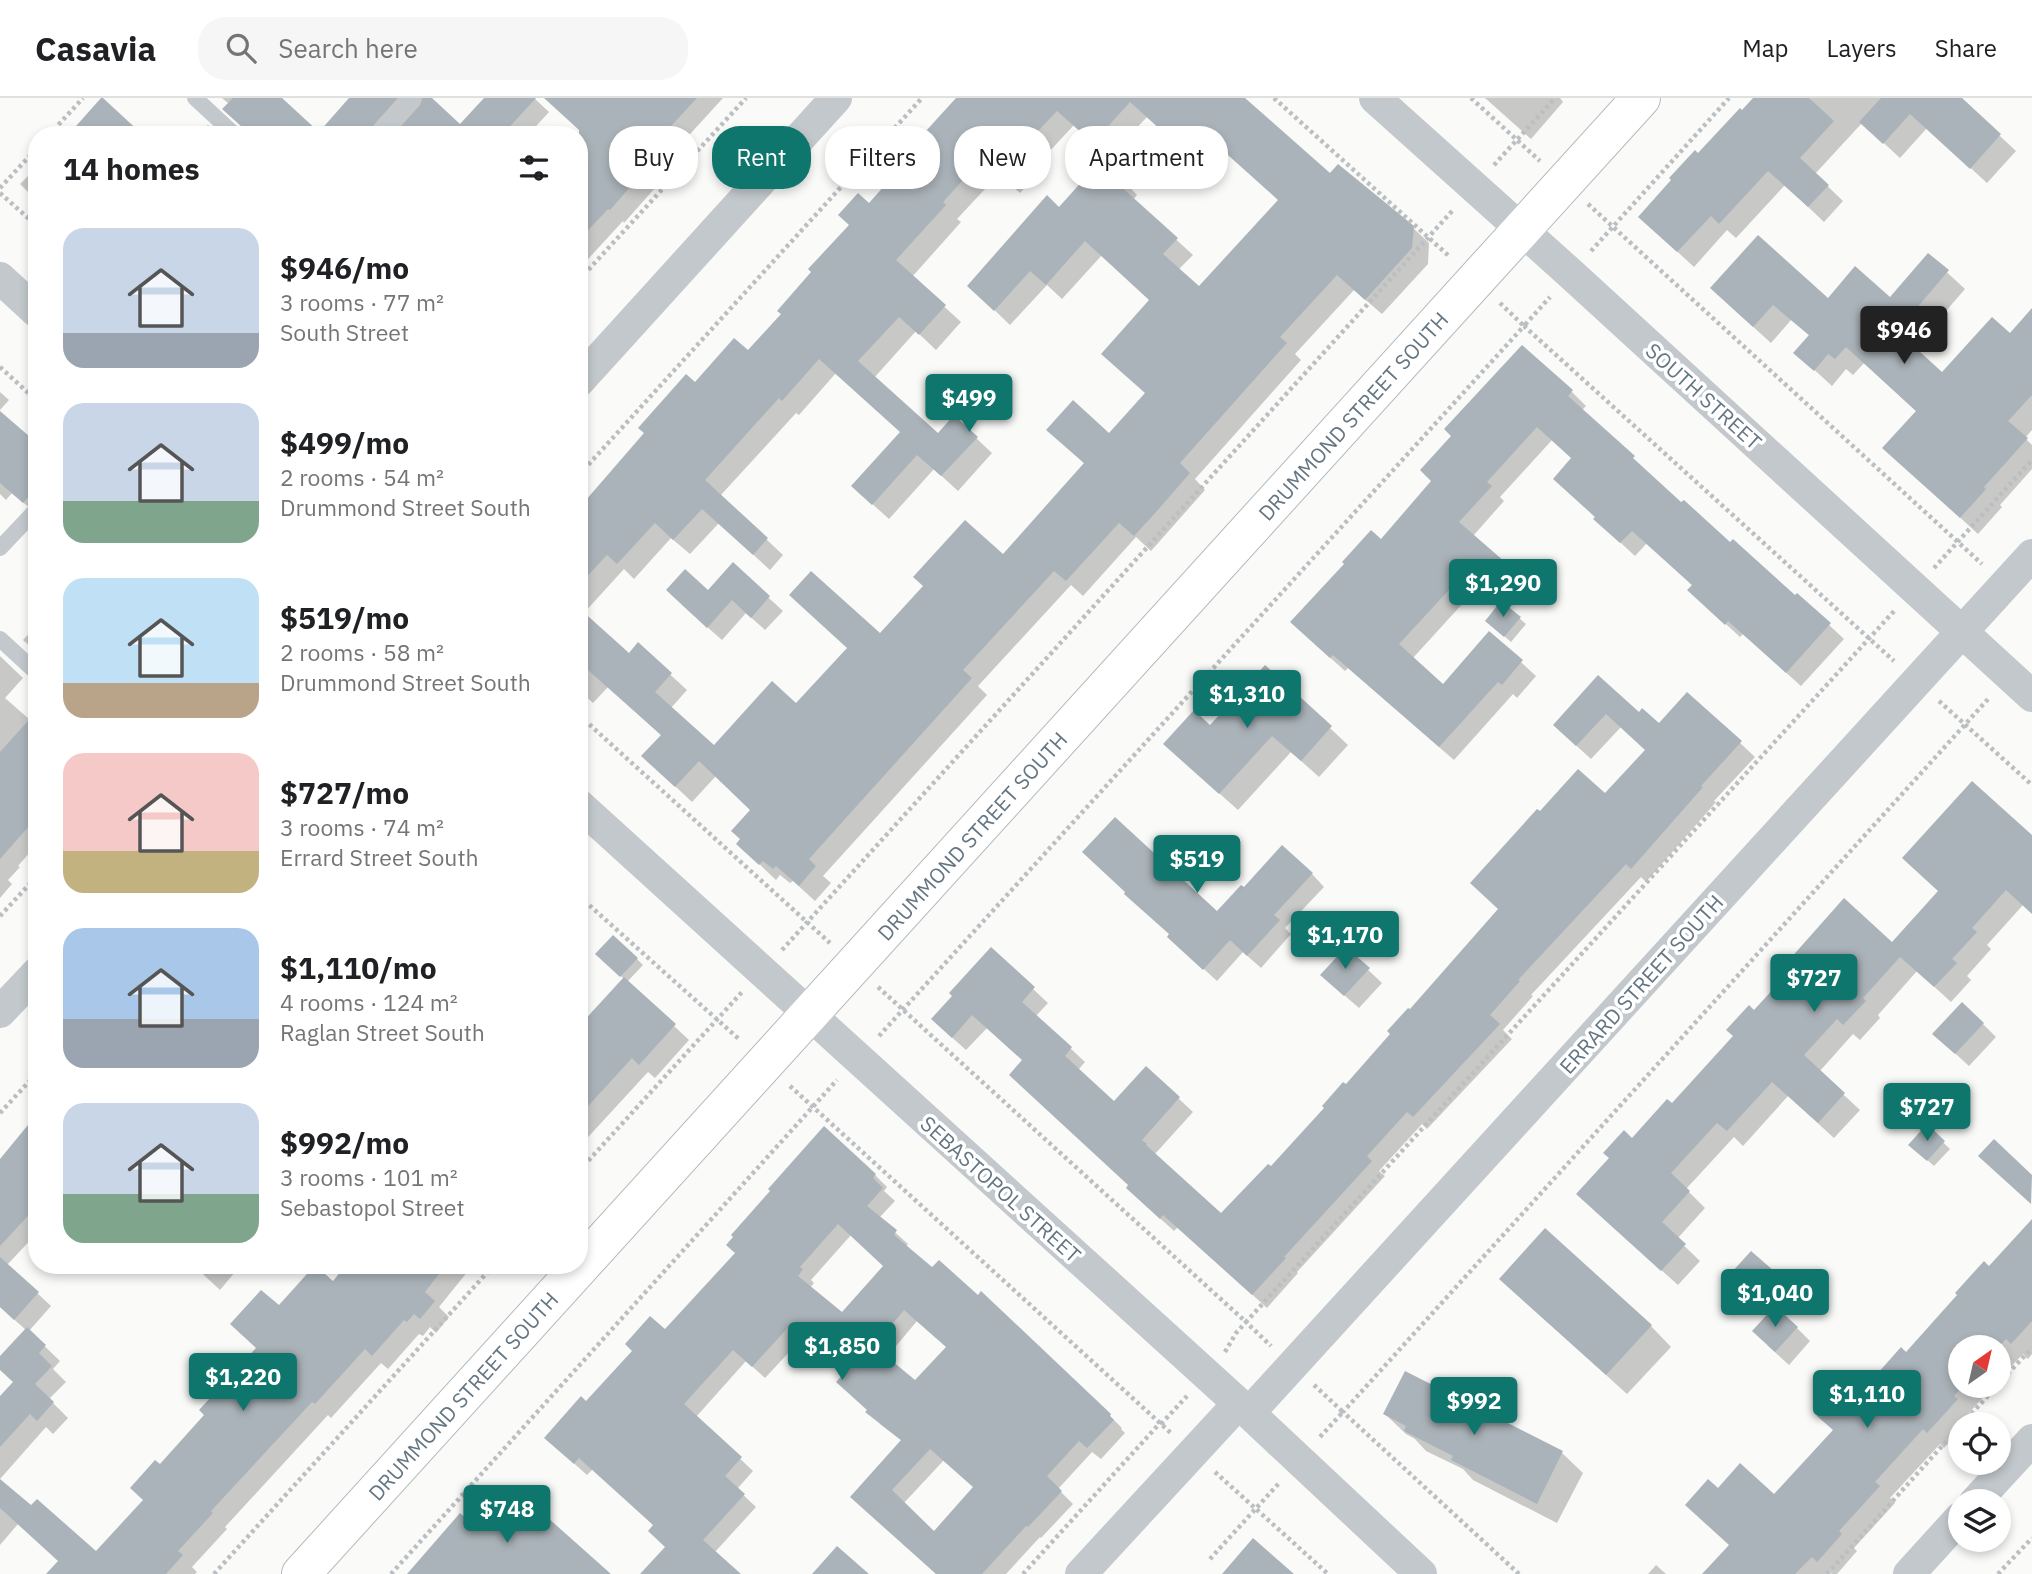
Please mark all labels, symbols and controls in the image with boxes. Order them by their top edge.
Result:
search box [198,17,688,80]
text: Casavia [35,27,156,70]
icon: search [222,29,260,67]
text: Search here [278,31,418,65]
text: Map [1742,32,1789,64]
text: Layers [1827,32,1897,64]
text: Share [1935,32,1997,64]
chip: Buy [609,126,698,189]
chip: Rent [712,126,811,189]
chip: Filters [825,126,940,189]
chip: New [954,126,1051,189]
chip: Apartment [1065,126,1228,189]
text: 14 homes [63,149,200,188]
icon: filters [515,149,553,187]
text: $946/mo [280,248,409,287]
icon: home [119,256,203,340]
text: 3 rooms · 77 m² [280,287,444,317]
street label: DRUMMOND STREET SOUTH [1252,306,1454,526]
pin: $946 [1863,306,1945,366]
text: $946 [1876,314,1932,344]
text: South Street [280,317,409,347]
street label: SOUTH STREET [1640,336,1768,456]
pin: $499 [928,374,1010,434]
text: $499 [941,382,997,412]
text: $499/mo [280,423,409,462]
icon: home [119,431,203,515]
text: 2 rooms · 54 m² [280,462,444,492]
text: Drummond Street South [280,492,531,522]
pin: $1,290 [1446,560,1560,619]
text: $1,290 [1465,567,1541,597]
text: $519/mo [280,598,409,637]
icon: home [119,606,203,690]
text: 2 rooms · 58 m² [280,637,444,667]
text: Drummond Street South [280,667,531,697]
pin: $1,310 [1190,670,1304,730]
text: $1,310 [1209,678,1285,708]
street label: DRUMMOND STREET SOUTH [871,726,1073,946]
text: $727/mo [280,773,409,812]
icon: home [119,781,203,865]
text: 3 rooms · 74 m² [280,812,444,842]
pin: $519 [1156,836,1238,895]
text: Errard Street South [280,842,479,872]
text: $519 [1169,843,1225,873]
street label: ERRARD STREET SOUTH [1553,888,1729,1080]
pin: $1,170 [1288,912,1402,971]
text: $1,170 [1307,919,1383,949]
text: $1,110/mo [280,948,437,987]
pin: $727 [1773,954,1855,1014]
icon: home [119,956,203,1040]
text: $727 [1786,962,1842,992]
text: 4 rooms · 124 m² [280,987,458,1017]
text: Raglan Street South [280,1017,485,1047]
pin: $727 [1886,1084,1968,1143]
text: $727 [1899,1091,1955,1121]
street label: SEBASTOPOL STREET [915,1109,1087,1269]
text: $992/mo [280,1123,409,1162]
icon: home [119,1131,203,1215]
text: 3 rooms · 101 m² [280,1162,458,1192]
text: Sebastopol Street [280,1192,465,1222]
pin: $1,040 [1718,1270,1832,1329]
text: $1,040 [1737,1277,1813,1307]
street label: DRUMMOND STREET SOUTH [362,1286,564,1506]
pin: $1,850 [785,1322,899,1382]
text: $1,850 [804,1330,880,1360]
north arrow [1948,1335,2011,1398]
map controls [1948,1335,2011,1552]
pin: $1,220 [186,1354,300,1413]
text: $1,220 [205,1361,281,1391]
pin: $1,110 [1810,1370,1924,1430]
pin: $992 [1433,1378,1515,1437]
text: $1,110 [1829,1378,1905,1408]
text: $992 [1446,1385,1502,1415]
button: locate [1948,1412,2011,1475]
pin: $748 [466,1486,548,1545]
button: layers [1948,1489,2011,1552]
text: $748 [479,1493,535,1523]

